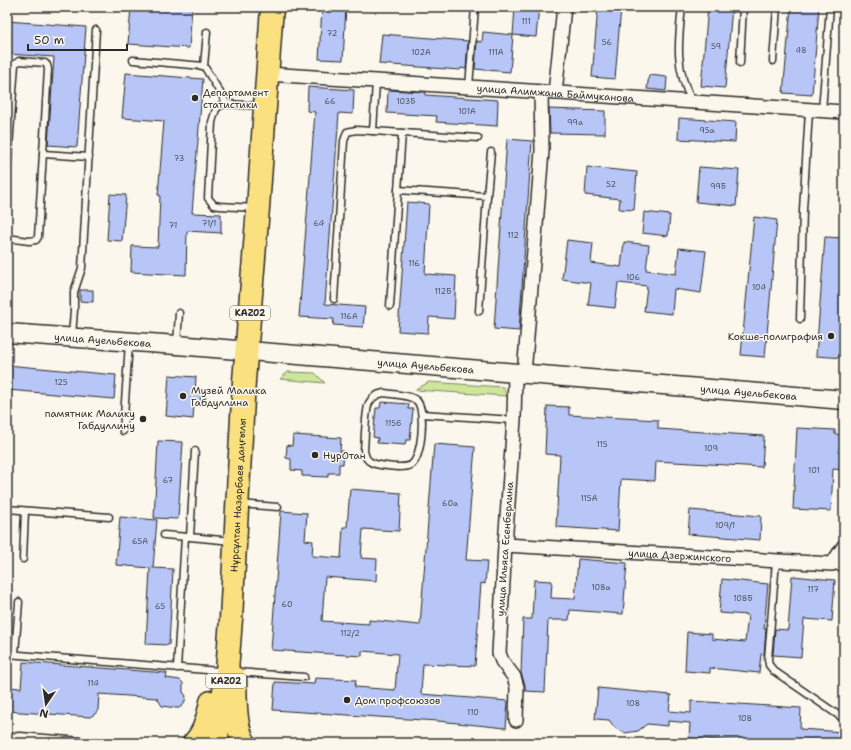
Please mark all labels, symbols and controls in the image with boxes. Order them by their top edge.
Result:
house number: 111 [521,16,531,27]
scale bar [28,26,127,52]
house number: 72 [327,28,338,39]
text: 50 m [34,32,64,48]
house number: 56 [602,37,613,48]
house number: 59 [711,41,721,52]
house number: 48 [795,45,807,56]
house number: 102А [411,47,431,58]
house number: 111А [488,47,504,58]
street label: улица Алимжана Баймуканова [476,81,635,105]
place label: Департамент статистики [203,86,269,111]
marker: Департамент статистики [190,93,200,103]
house number: 66 [325,96,336,107]
house number: 103Б [396,96,416,107]
house number: 101А [458,106,476,117]
house number: 99а [567,117,583,128]
house number: 95а [699,125,715,136]
house number: 73 [174,153,184,164]
house number: 52 [606,179,616,190]
house number: 99Б [710,181,726,192]
house number: 71/1 [202,218,216,229]
house number: 64 [314,218,325,229]
house number: 71 [169,220,177,231]
house number: 112 [507,230,519,241]
house number: 116 [408,258,420,269]
house number: 106 [626,272,640,283]
house number: 104 [752,282,766,293]
house number: 112Б [435,286,451,297]
road number: KАZ02 [230,306,270,320]
house number: 116А [340,311,358,322]
street label: улица Ауельбекова [54,330,152,350]
place label: Кокше-полиграфия [728,330,823,343]
marker: Кокше-полиграфия [826,331,836,341]
street label: улица Ауельбекова [377,355,475,376]
house number: 125 [54,377,68,388]
street label: улица Ауельбекова [700,382,798,403]
place label: Музей Малика Габдуллина [191,384,267,409]
marker: Музей Малика Габдуллина [178,391,188,401]
place label: памятник Малику Габдуллину [45,407,135,432]
marker: памятник Малику Габдуллину [138,414,148,424]
street label: Нұрсұлтан Назарбаев даңғылы [227,418,248,573]
house number: 115б [385,418,401,429]
house number: 115 [596,439,608,450]
house number: 109 [704,443,718,454]
place label: НурОтан [323,449,366,462]
marker: НурОтан [310,450,320,460]
house number: 101 [808,465,820,476]
house number: 67 [163,475,174,486]
street label: улица Ильяса Есенберлина [494,480,516,617]
house number: 115А [581,493,598,504]
house number: 60а [442,498,458,509]
house number: 109/1 [715,520,735,531]
house number: 65А [132,536,148,547]
street label: улица Дзержинского [628,546,732,565]
house number: 108а [591,582,611,593]
house number: 117 [807,584,819,595]
house number: 108Б [733,593,753,604]
house number: 60 [282,599,293,610]
house number: 65 [155,601,165,612]
house number: 112/2 [340,628,360,639]
road number: KАZ02 [206,674,246,688]
house number: 114 [87,678,99,689]
north arrow [26,684,66,724]
place label: Дом профсоюзов [355,694,440,707]
marker: Дом профсоюзов [342,695,352,705]
house number: 108 [626,698,640,709]
text: N [38,705,50,722]
house number: 110 [467,707,479,718]
house number: 108 [738,713,752,724]

